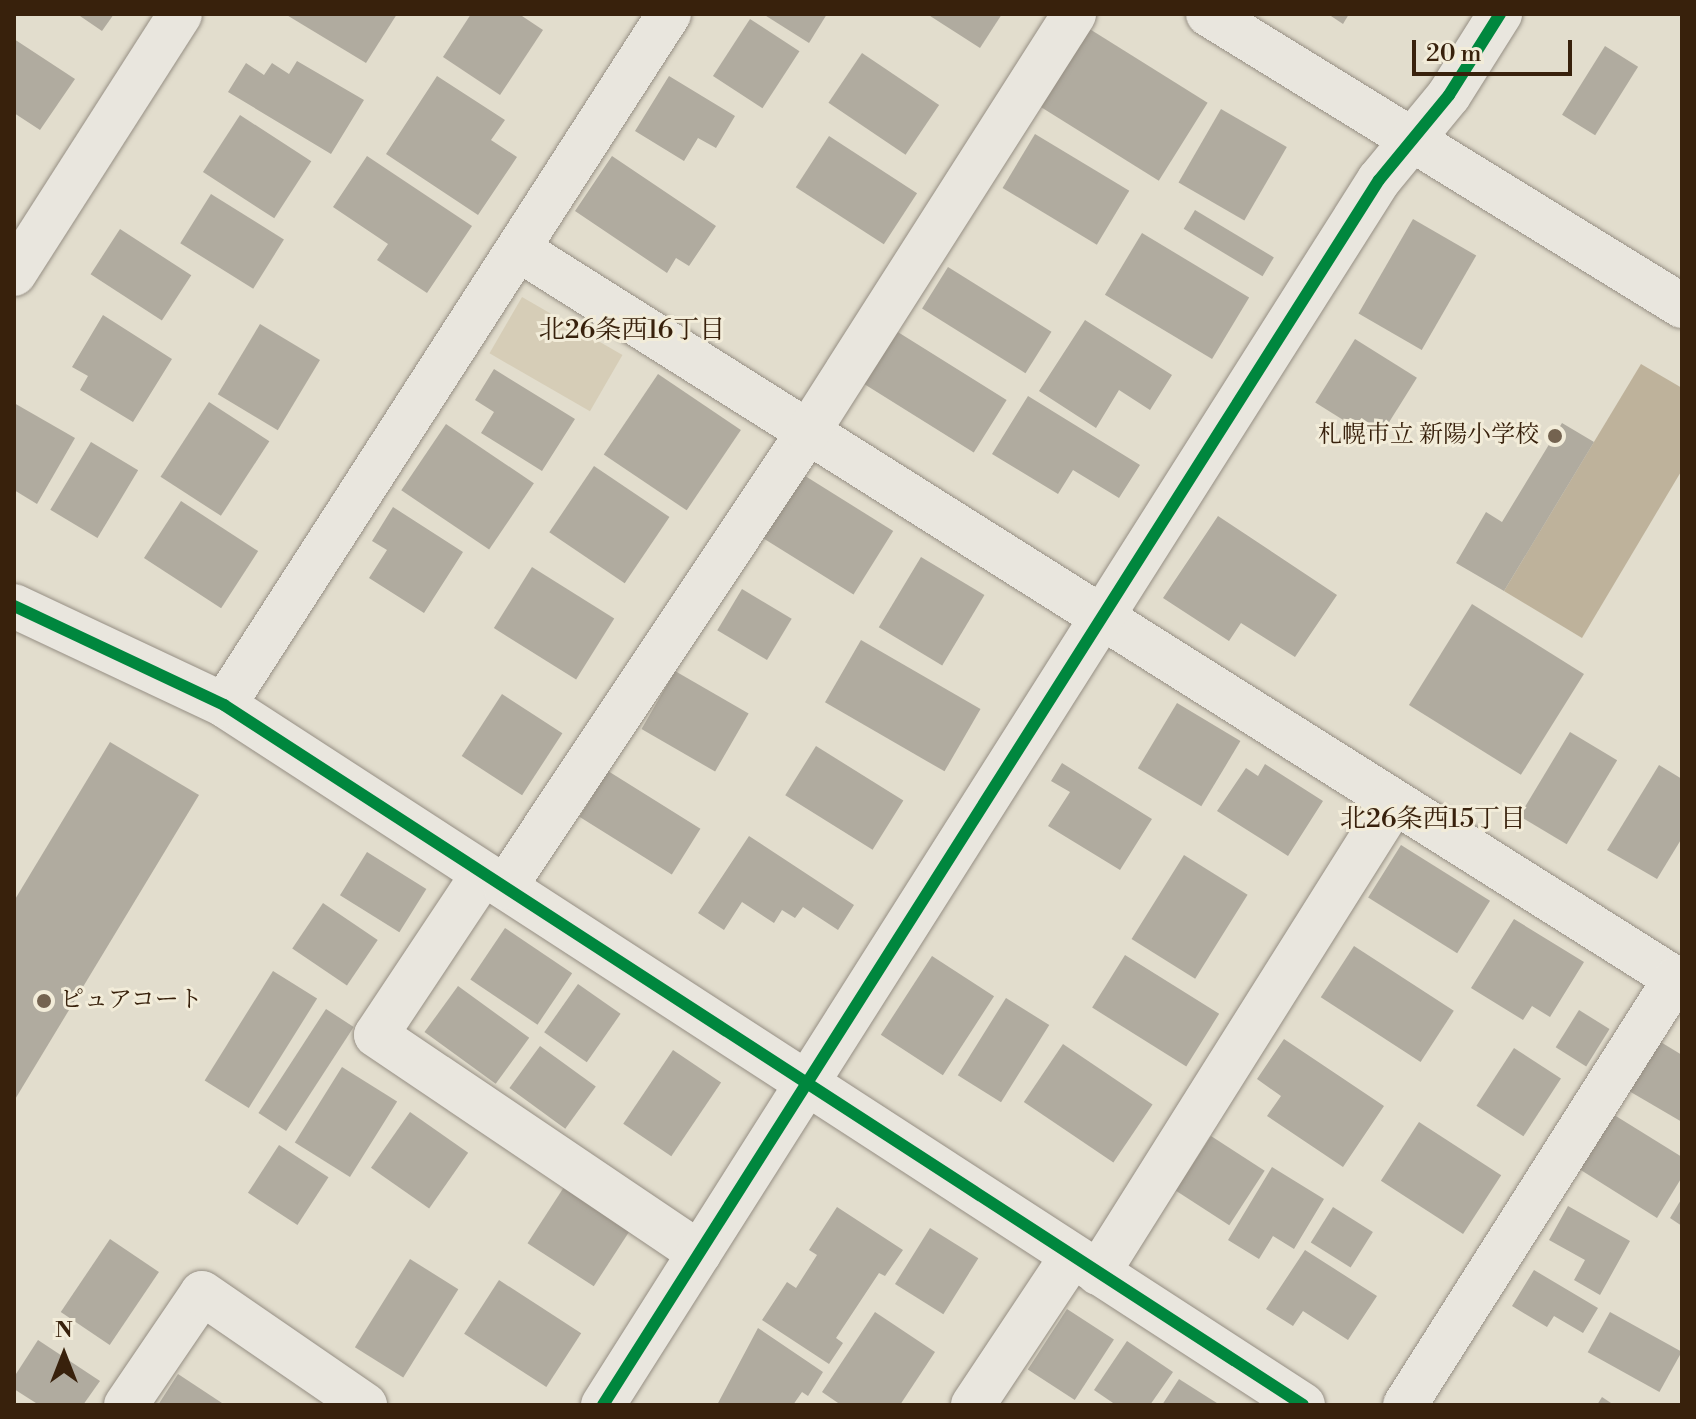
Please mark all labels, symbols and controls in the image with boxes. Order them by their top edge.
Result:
scale bar [1416,24,1576,74]
text: 20 m [1426,39,1482,69]
district label: 北26条西16丁目 [539,315,725,347]
place label: 札幌市立 新陽小学校 [1318,422,1539,450]
marker: 札幌市立 新陽小学校 [1546,427,1564,445]
district label: 北26条西15丁目 [1340,804,1526,836]
place label: ピュアコート [60,987,204,1015]
marker: ピュアコート [35,992,53,1010]
north arrow [24,1315,104,1395]
text: N [55,1317,73,1344]

